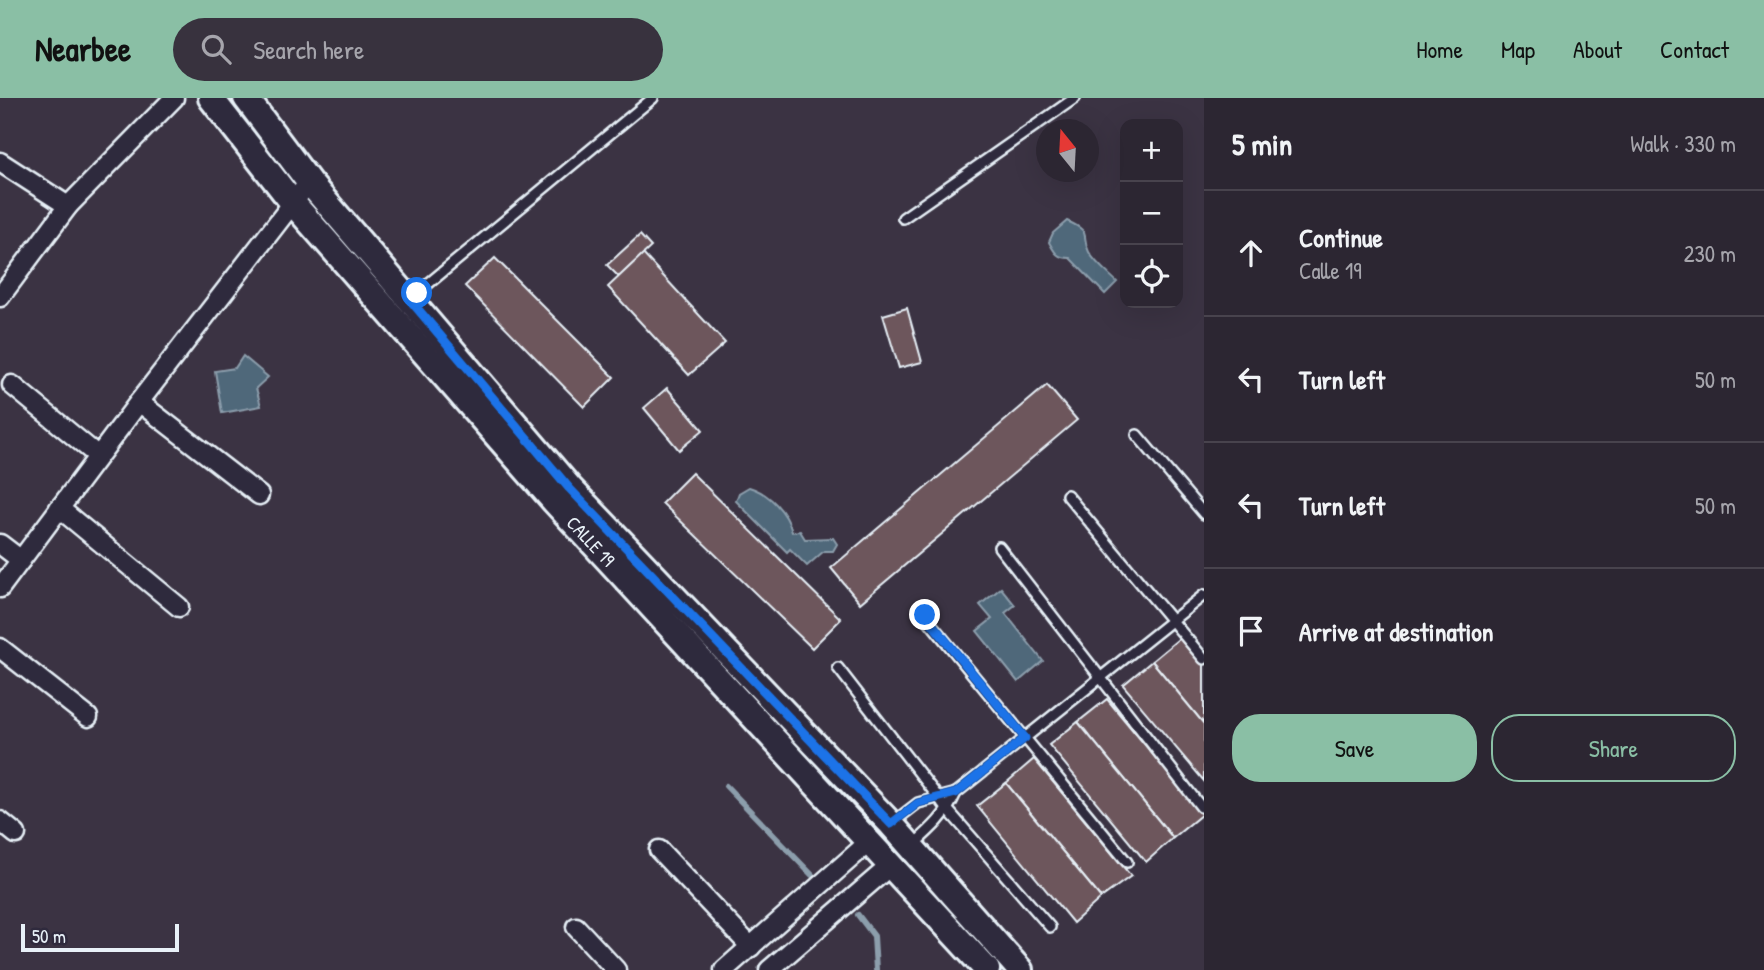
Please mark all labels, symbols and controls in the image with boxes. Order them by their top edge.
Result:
search box [173,18,663,81]
text: Nearbee [35,27,131,71]
icon: search [197,30,235,68]
text: Search here [253,32,364,67]
text: Home [1416,33,1463,65]
text: Map [1501,33,1535,65]
text: About [1573,33,1622,65]
text: Contact [1660,33,1729,65]
north arrow [1036,119,1099,182]
map controls [1120,119,1183,308]
button: + [1120,119,1183,182]
text: 5 min [1232,124,1292,164]
text: Walk · 330 m [1630,128,1736,159]
button: − [1120,182,1183,245]
text: Continue [1299,220,1383,255]
icon: ahead [1232,234,1270,272]
text: 230 m [1684,238,1736,269]
button: locate [1120,245,1183,308]
text: Calle 19 [1299,255,1362,286]
route start [401,277,432,308]
icon: left [1232,360,1270,398]
text: Turn left [1299,362,1385,397]
text: 50 m [1695,364,1736,395]
icon: left [1232,486,1270,524]
text: Turn left [1299,488,1385,523]
text: 50 m [1695,490,1736,521]
street label: CALLE 19 [561,510,621,572]
route end [909,599,940,630]
icon: arrive [1232,612,1270,650]
text: Arrive at destination [1299,614,1494,649]
button: Save [1232,714,1477,782]
button: Share [1491,714,1736,782]
scale bar [21,921,178,953]
text: 50 m [32,923,66,949]

